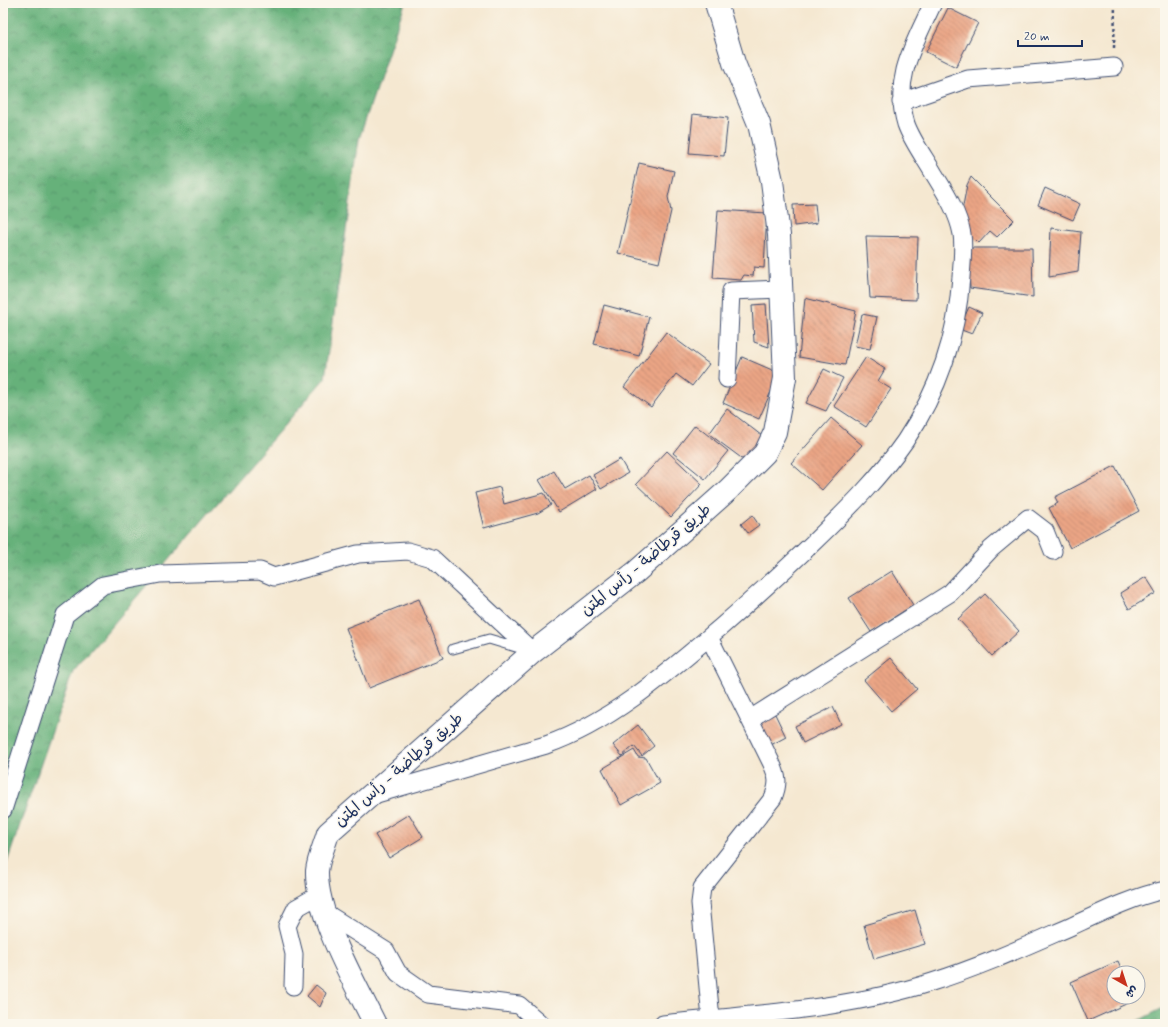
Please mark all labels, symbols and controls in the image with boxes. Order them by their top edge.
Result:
scale bar [1018,22,1082,48]
text: 20 m [1024,29,1050,45]
street label: طريق قرطاضة - رأس المتن [576,499,716,621]
street label: طريق قرطاضة - رأس المتن [330,708,468,832]
north arrow [1106,965,1146,1005]
text: ش [1123,983,1141,1001]

